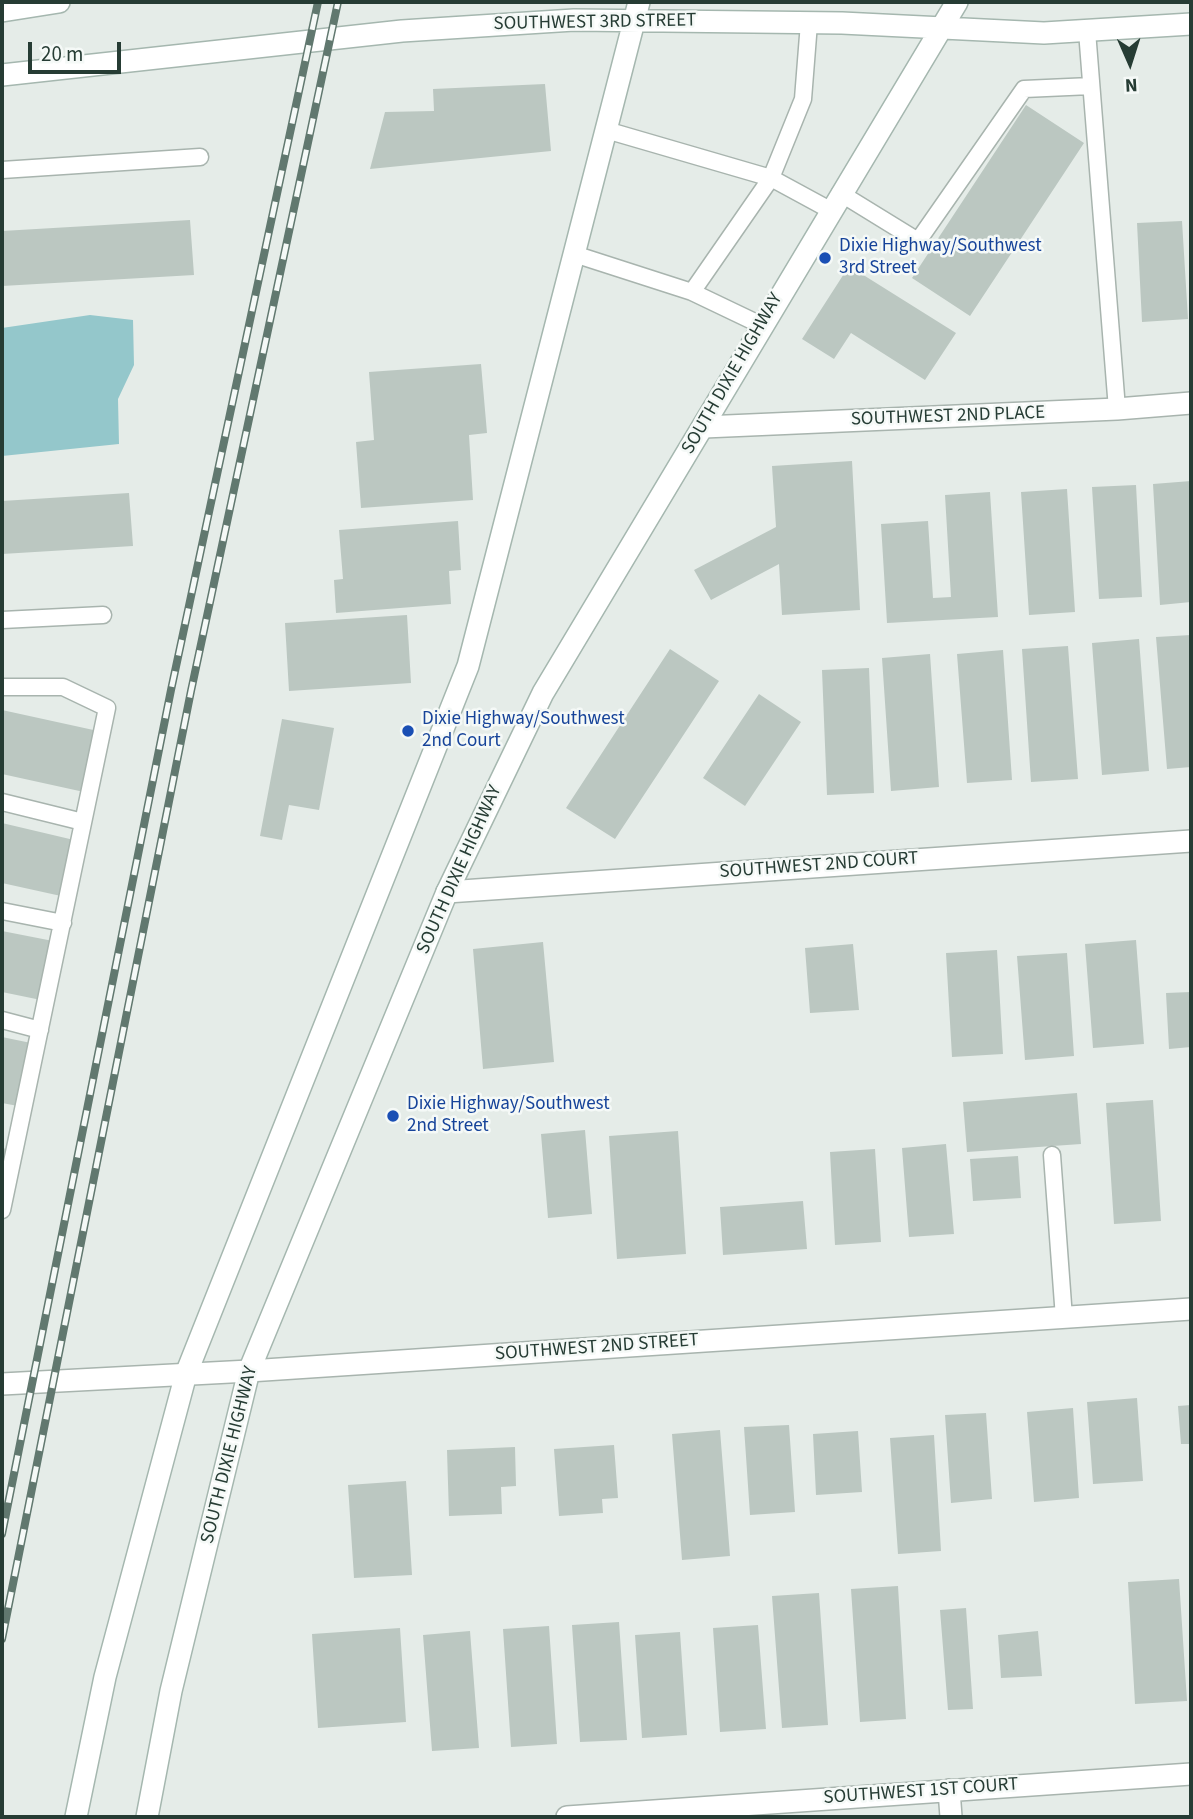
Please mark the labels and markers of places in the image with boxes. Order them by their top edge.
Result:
place label: Dixie Highway/Southwest 3rd Street [839,236,1042,280]
marker: Dixie Highway/Southwest 3rd Street [817,250,833,266]
place label: Dixie Highway/Southwest 2nd Court [422,709,625,753]
marker: Dixie Highway/Southwest 2nd Court [400,723,416,739]
place label: Dixie Highway/Southwest 2nd Street [407,1094,610,1138]
marker: Dixie Highway/Southwest 2nd Street [385,1108,401,1124]

